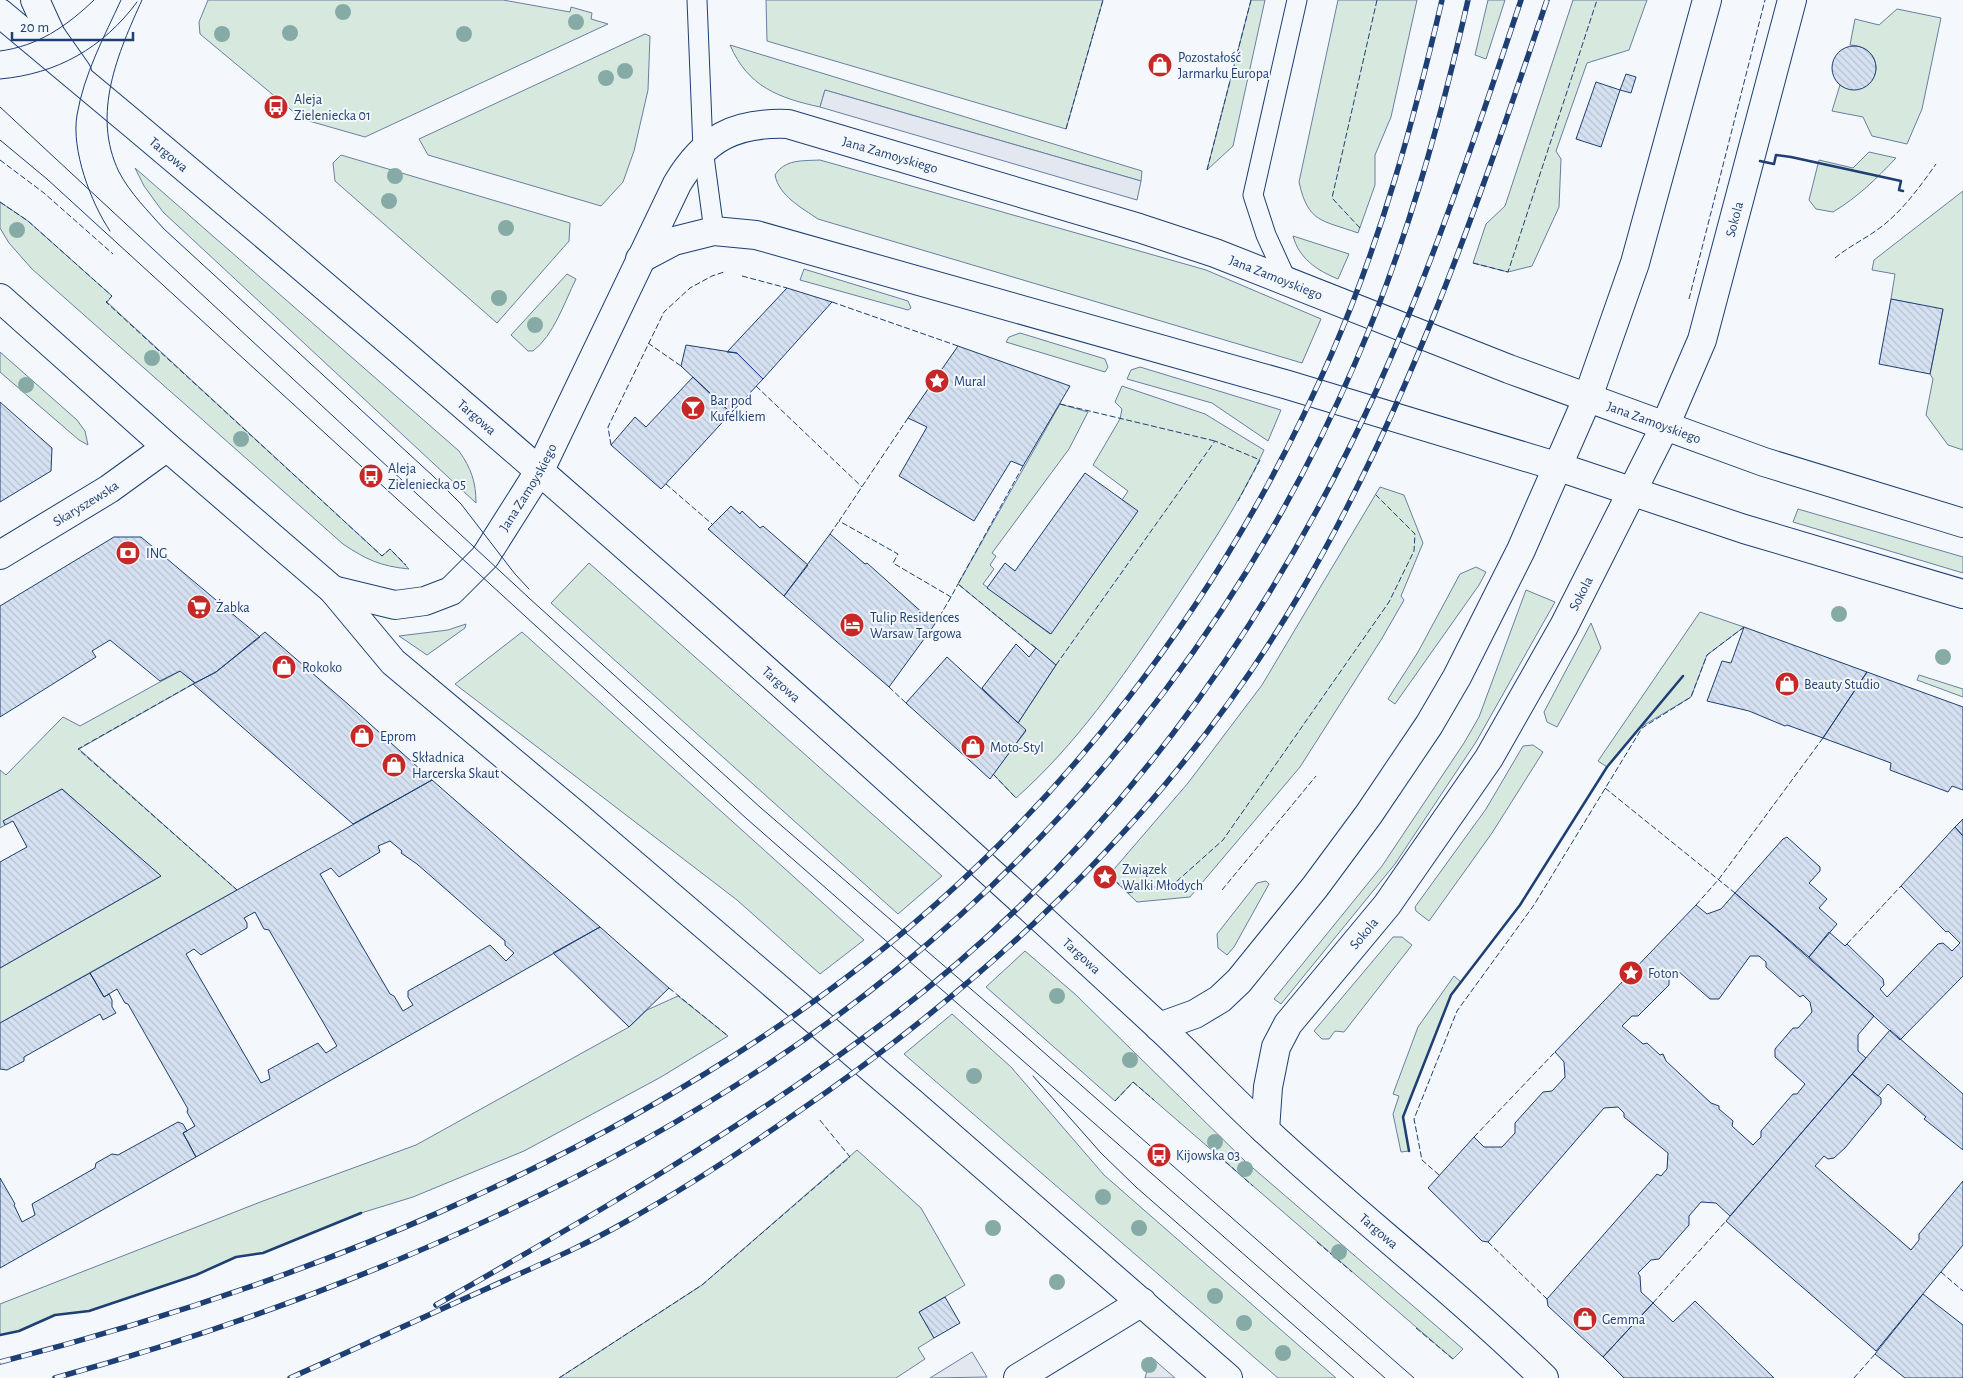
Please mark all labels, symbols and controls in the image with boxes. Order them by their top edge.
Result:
scale bar [12,10,134,42]
text: 20 m [20,20,49,35]
place label: Pozostałość Jarmarku Europa [1178,51,1270,81]
shop icon: Pozostałość Jarmarku Europa [1147,52,1173,78]
place label: Aleja Zieleniecka 01 [294,93,371,123]
bus stop icon: Aleja Zieleniecka 01 [263,94,289,120]
street label: Targowa [146,135,191,175]
street label: Jana Zamoyskiego [841,135,940,176]
street label: Sokola [1724,200,1746,239]
street label: Jana Zamoyskiego [1227,253,1324,303]
place icon: Mural [924,368,950,394]
place label: Mural [954,375,986,389]
place label: Bar pod Kufelkiem [710,394,766,424]
bar icon: Bar pod Kufelkiem [680,395,706,421]
street label: Targowa [454,397,499,438]
street label: Jana Zamoyskiego [1605,399,1703,446]
street label: Jana Zamoyskiego [497,442,560,534]
place label: Aleja Zieleniecka 05 [388,462,466,492]
bus stop icon: Aleja Zieleniecka 05 [358,463,384,489]
street label: Skaryszewska [51,478,122,529]
bank icon: ING [115,540,141,566]
place label: ING [146,547,167,561]
street label: Sokola [1567,574,1596,613]
supermarket icon: Żabka [186,594,212,620]
place label: Żabka [216,598,250,615]
place label: Tulip Residences Warsaw Targowa [870,611,962,641]
hotel icon: Tulip Residences Warsaw Targowa [839,612,865,638]
shop icon: Rokoko [271,654,297,680]
place label: Rokoko [302,661,342,675]
street label: Targowa [759,664,803,706]
shop icon: Beauty Studio [1774,671,1800,697]
place label: Beauty Studio [1804,678,1880,692]
shop icon: Eprom [349,723,375,749]
place label: Eprom [380,730,416,744]
shop icon: Moto-Styl [960,734,986,760]
place label: Moto-Styl [990,741,1044,755]
place label: Składnica Harcerska Skaut [412,751,500,781]
shop icon: Składnica Harcerska Skaut [381,752,407,778]
place label: Związek Walki Młodych [1122,863,1203,893]
place icon: Związek Walki Młodych [1092,864,1118,890]
street label: Sokola [1347,915,1382,952]
street label: Targowa [1060,936,1103,977]
place icon: Foton [1618,960,1644,986]
place label: Foton [1648,967,1679,981]
bus stop icon: Kijowska 03 [1146,1142,1172,1168]
place label: Kijowska 03 [1176,1149,1240,1163]
street label: Targowa [1356,1211,1401,1252]
shop icon: Gemma [1572,1306,1598,1332]
place label: Gemma [1602,1313,1646,1327]

